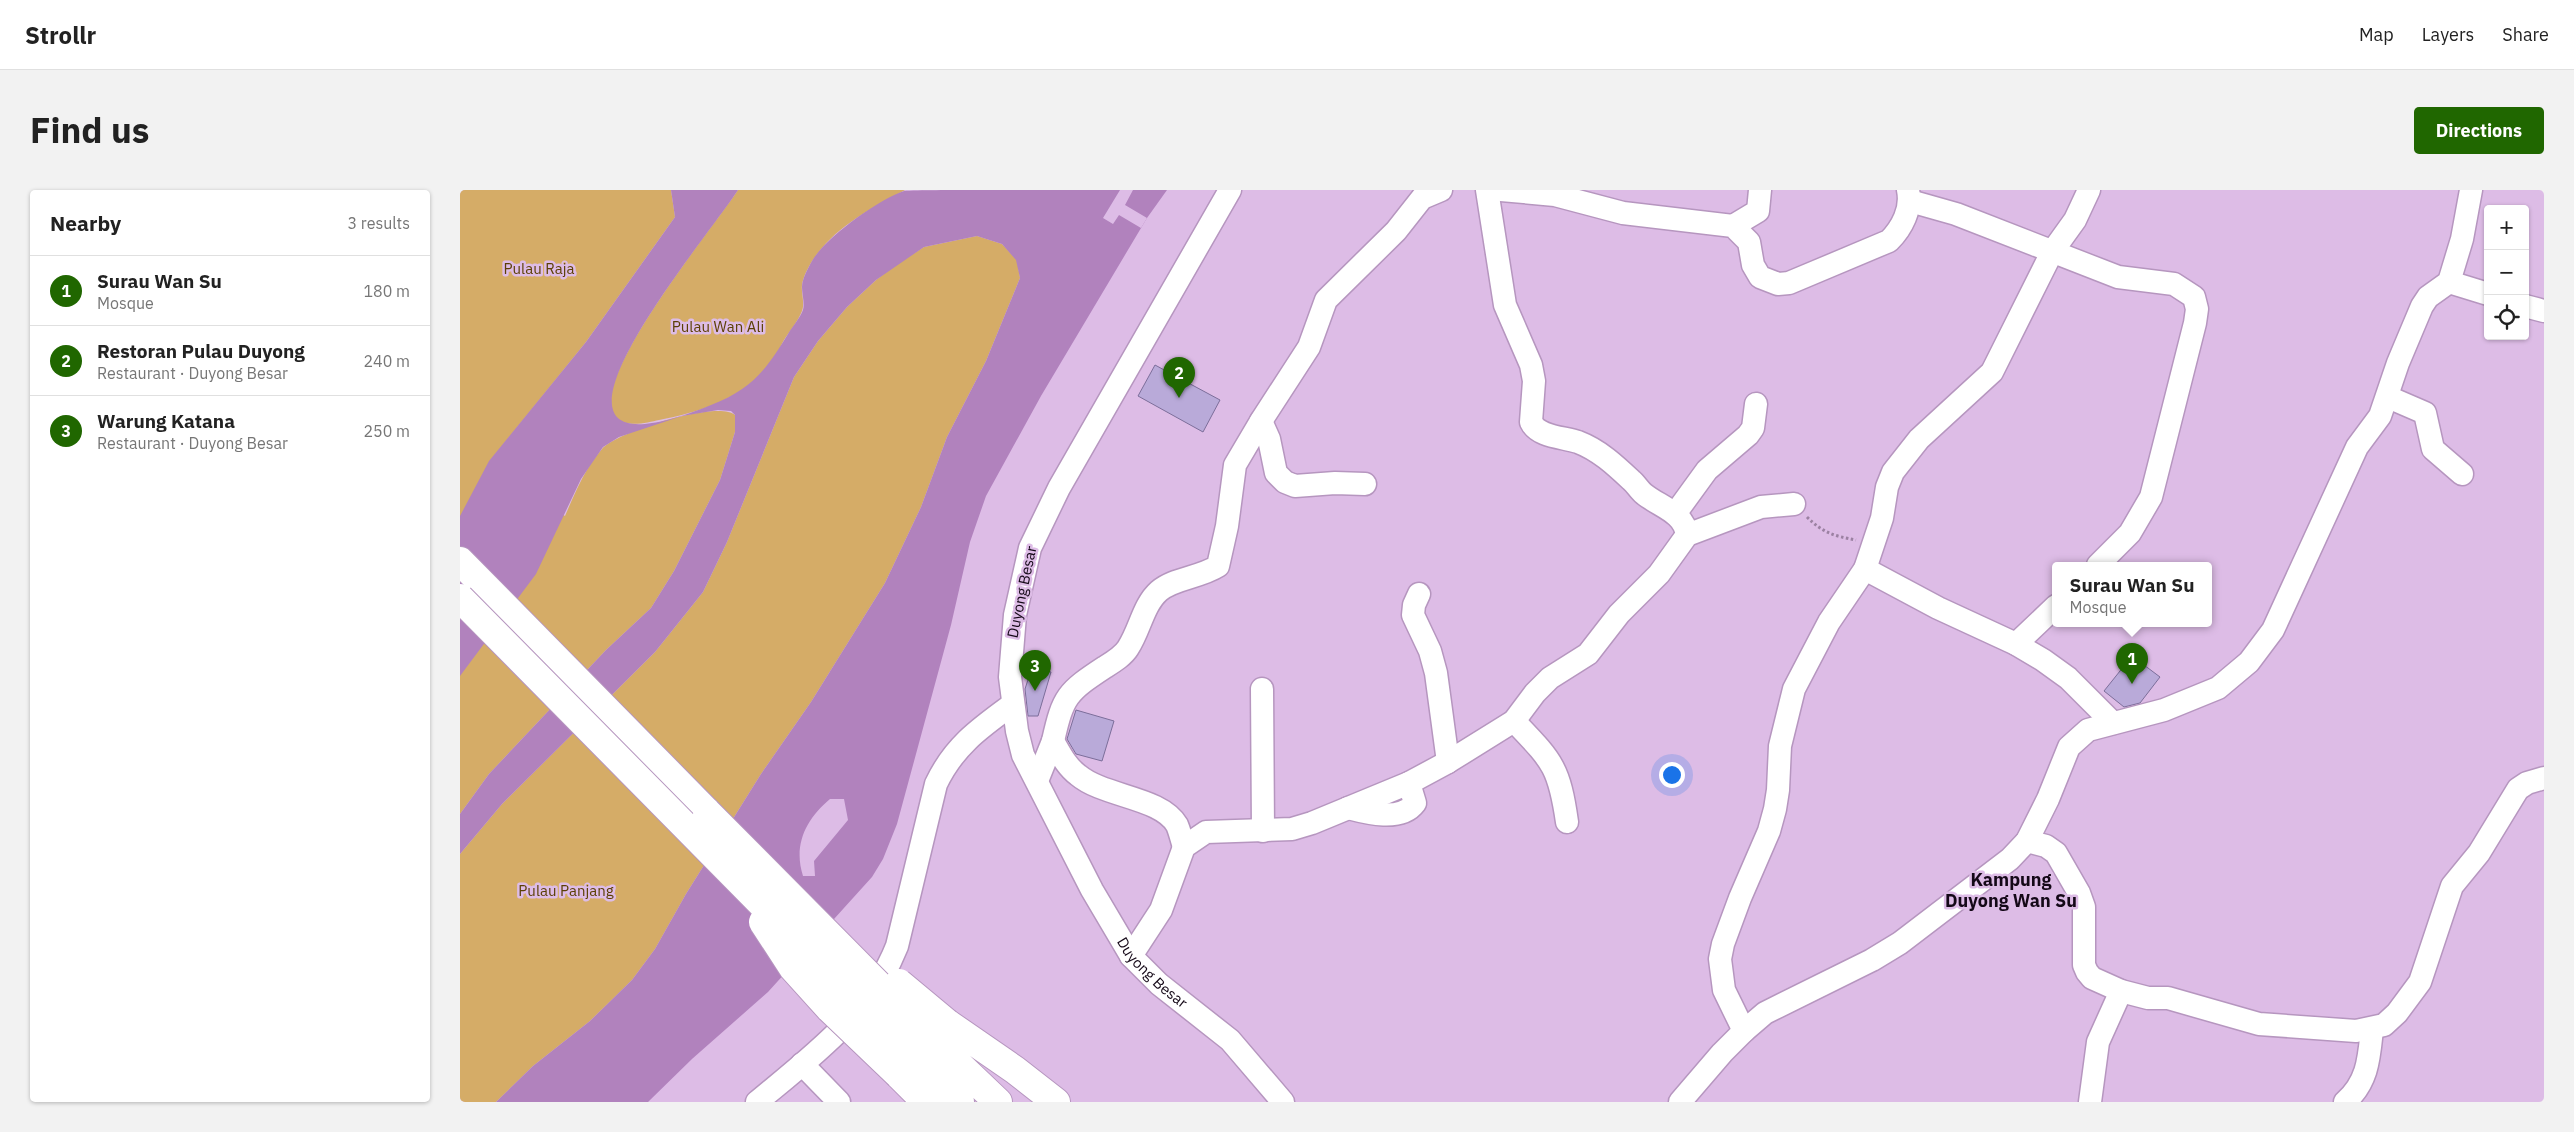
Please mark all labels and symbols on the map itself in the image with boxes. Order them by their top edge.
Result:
park label: Pulau Raja [504,259,574,278]
park label: Pulau Wan Ali [672,317,764,336]
pin: 2 [1163,357,1195,398]
street label: Duyong Besar [1003,544,1041,639]
pin: 1 [2116,643,2148,684]
pin: 3 [1019,650,1051,691]
your location [1659,762,1685,788]
district label: Kampung Duyong Wan Su [1945,868,2077,912]
park label: Pulau Panjang [518,881,614,900]
street label: Duyong Besar [1113,934,1192,1012]

